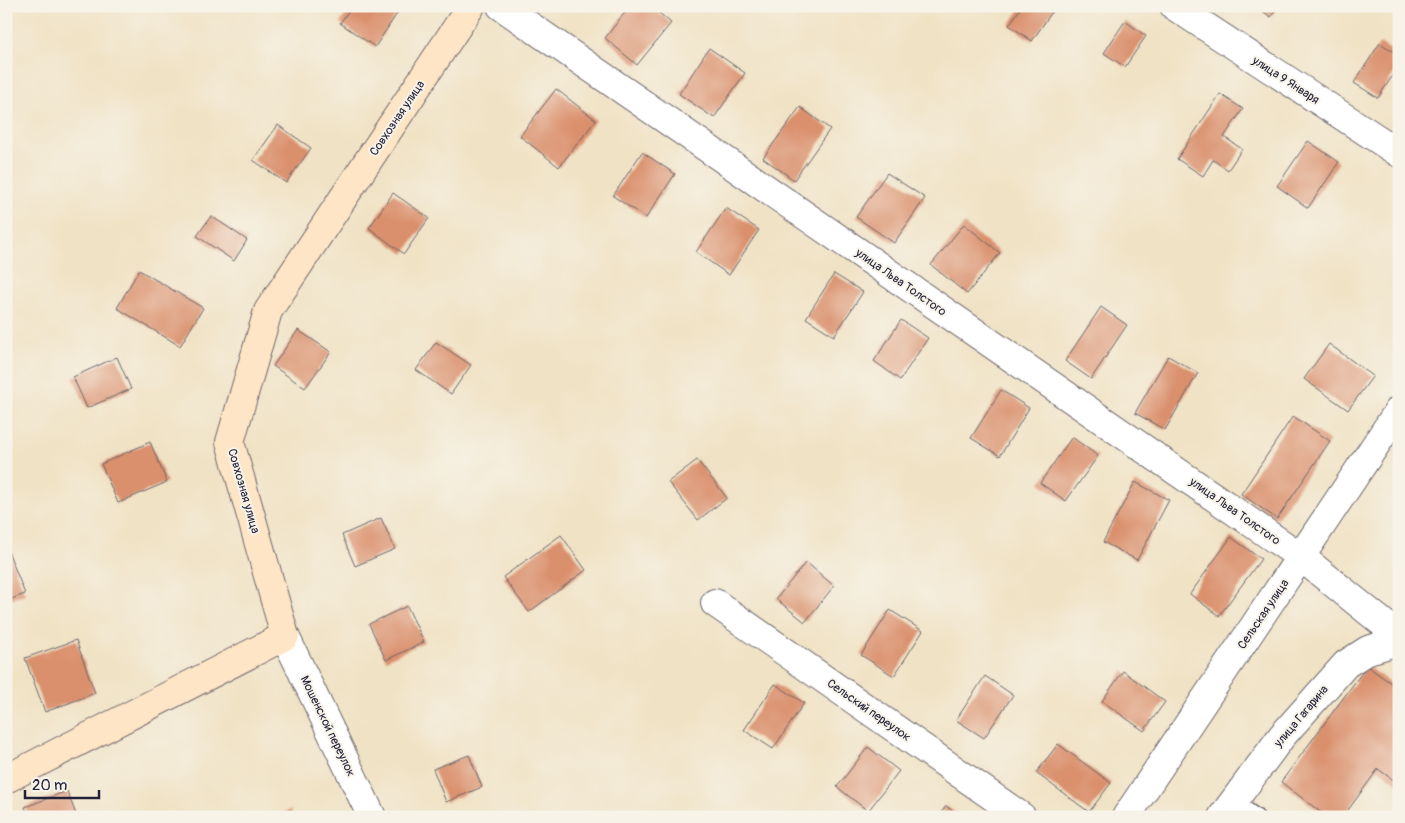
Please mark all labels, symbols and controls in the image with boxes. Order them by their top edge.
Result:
street label: улица 9 Января [1249,53,1322,108]
street label: Совхозная улица [367,77,428,159]
street label: улица Льва Толстого [852,245,950,320]
street label: Совхозная улица [224,447,263,536]
street label: улица Льва Толстого [1186,474,1284,549]
street label: Сельская улица [1235,576,1293,652]
street label: Мошенской переулок [297,673,358,779]
street label: Сельский переулок [824,676,913,745]
street label: улица Гагарина [1271,682,1332,751]
scale bar [25,768,99,800]
text: 20 m [32,776,67,795]

